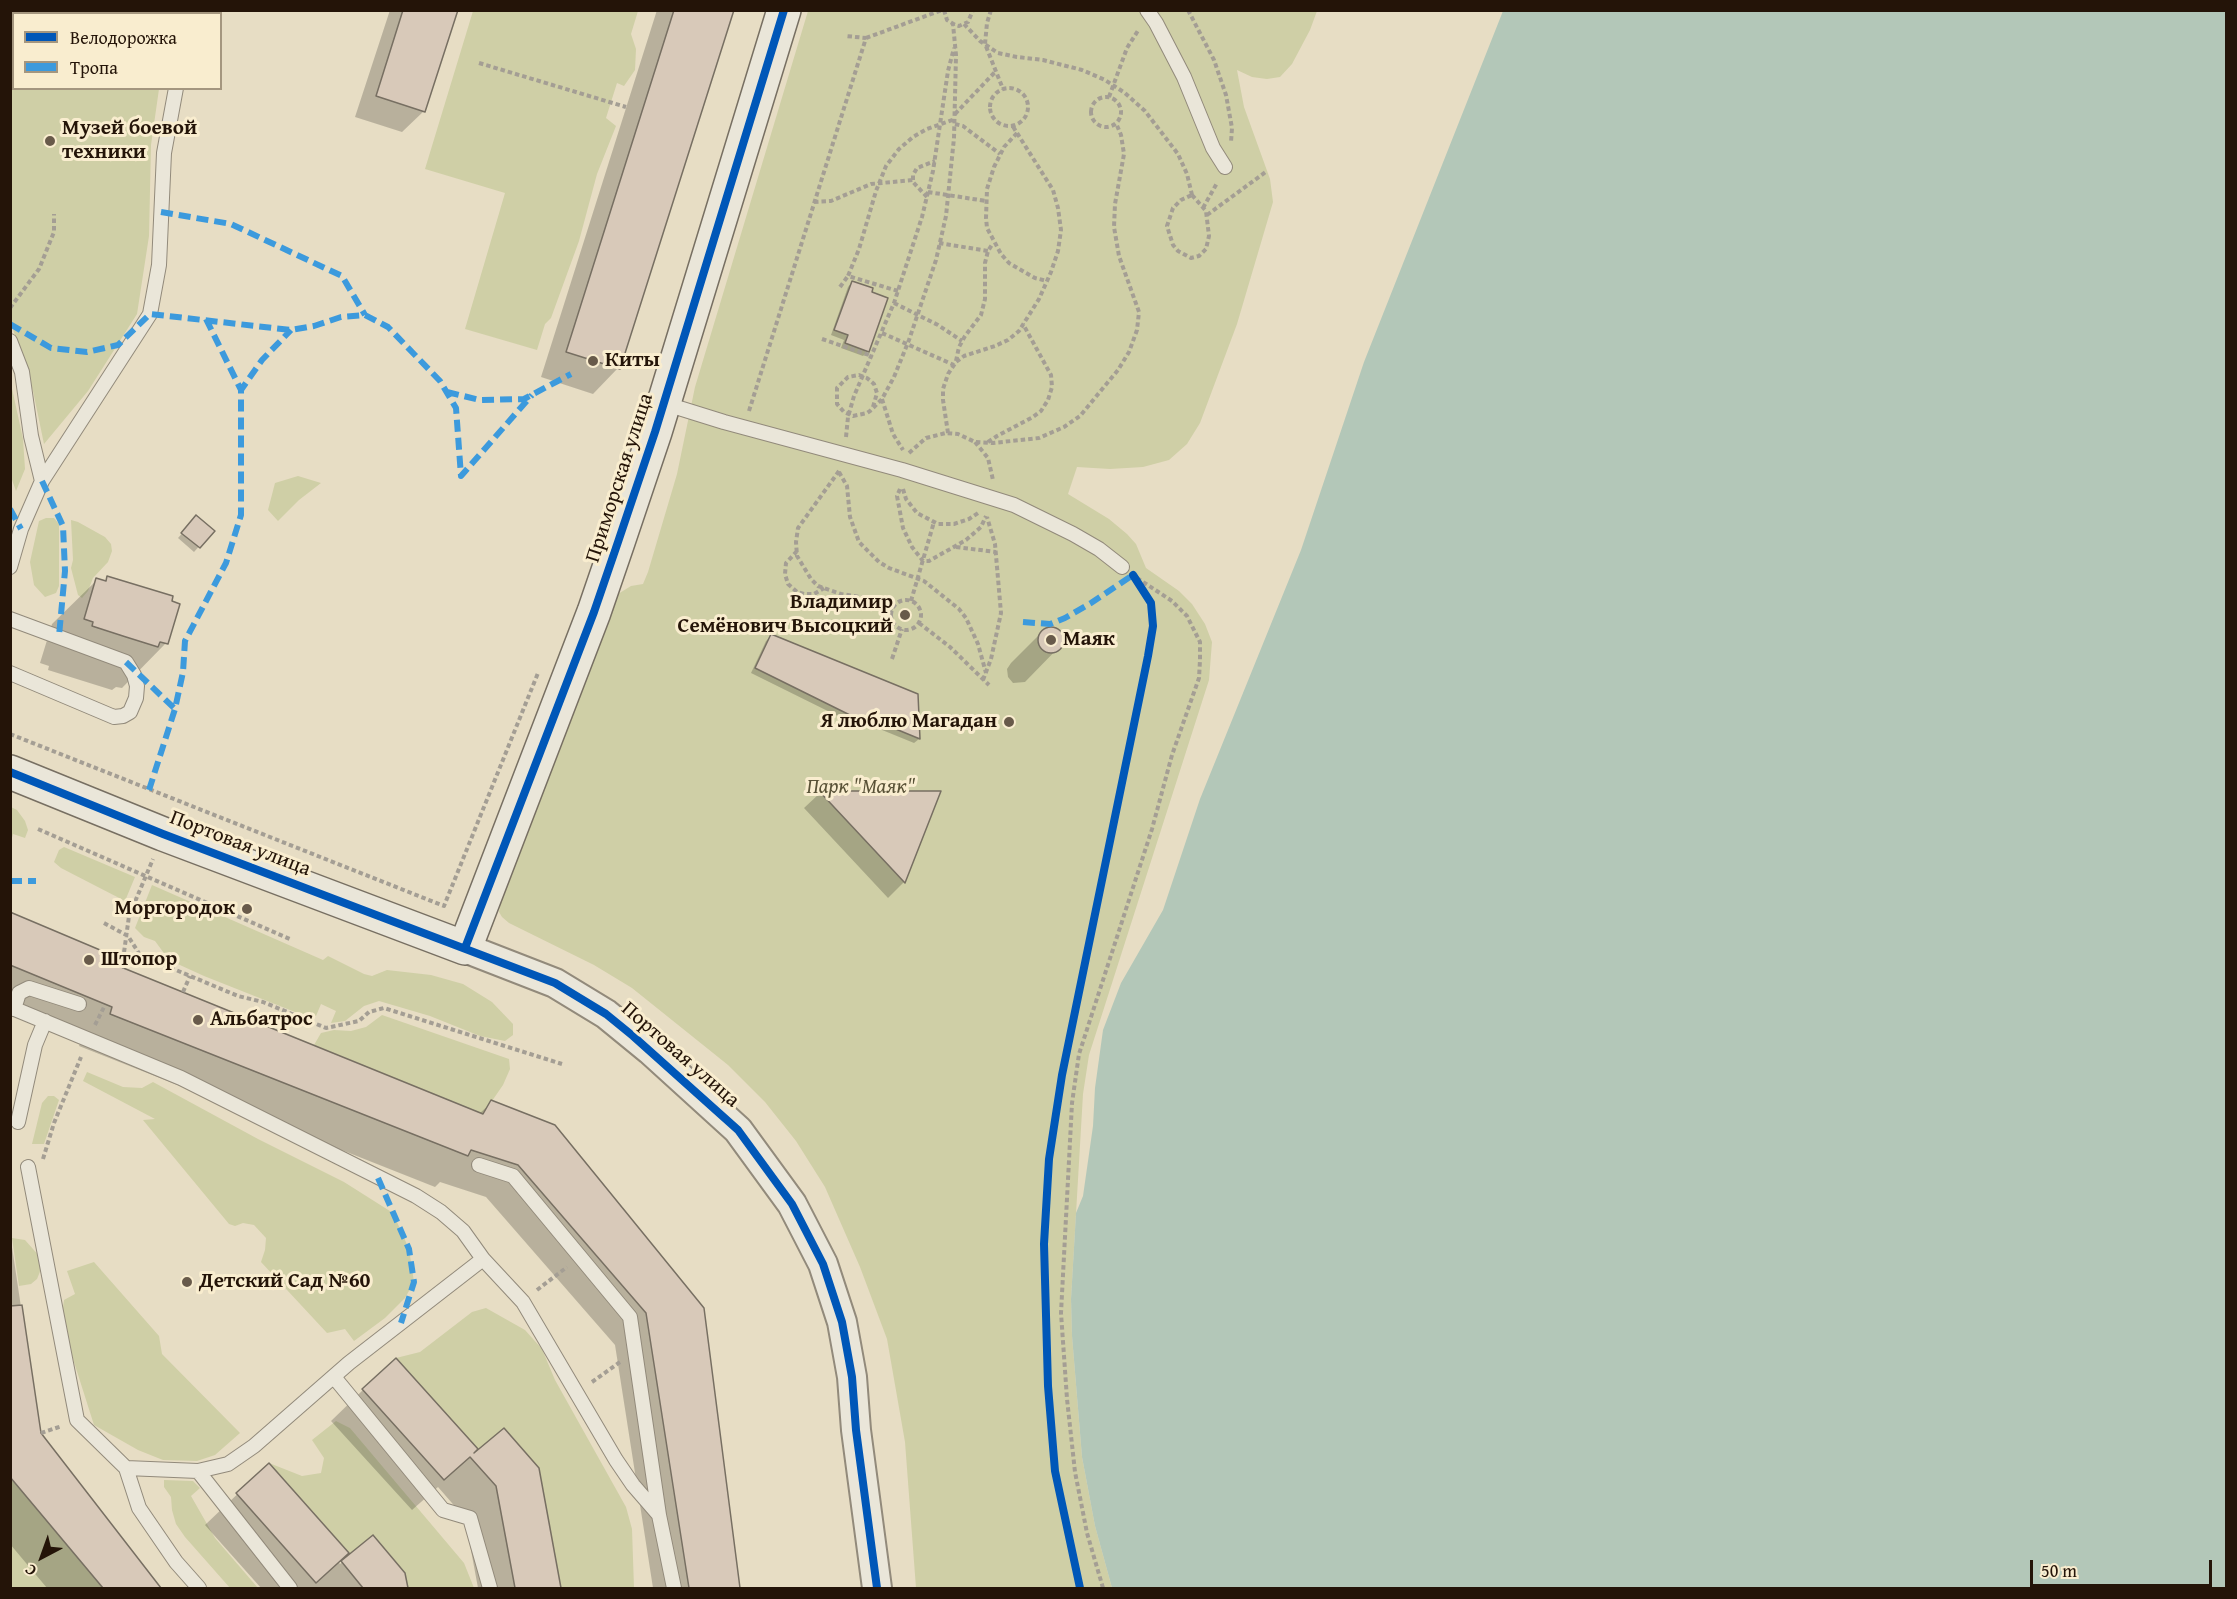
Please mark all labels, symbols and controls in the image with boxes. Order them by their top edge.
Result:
legend [12,12,222,90]
text: Велодорожка [70,24,177,51]
text: Тропа [70,54,118,81]
place label: Музей боевой техники [62,116,197,166]
marker: Музей боевой техники [43,134,57,148]
place label: Киты [605,348,660,374]
marker: Киты [586,354,600,368]
street label: Приморская улица [581,390,659,566]
place label: Владимир Семёнович Высоцкий [678,590,893,640]
marker: Владимир Семёнович Высоцкий [898,608,912,622]
place label: Маяк [1063,627,1115,653]
marker: Маяк [1044,633,1058,647]
place label: Я люблю Магадан [820,709,997,735]
marker: Я люблю Магадан [1002,715,1016,729]
park label: Парк "Маяк" [807,775,915,801]
street label: Портовая улица [166,806,314,882]
place label: Моргородок [114,896,235,922]
marker: Моргородок [240,902,254,916]
place label: Штопор [101,947,177,973]
marker: Штопор [82,953,96,967]
street label: Портовая улица [616,997,744,1113]
place label: Альбатрос [210,1007,313,1033]
marker: Альбатрос [191,1013,205,1027]
place label: Детский Сад №60 [199,1269,370,1295]
marker: Детский Сад №60 [180,1275,194,1289]
north arrow [12,1527,72,1587]
scale bar [2033,1548,2214,1586]
text: 50 m [2041,1557,2077,1584]
text: С [19,1559,41,1583]

